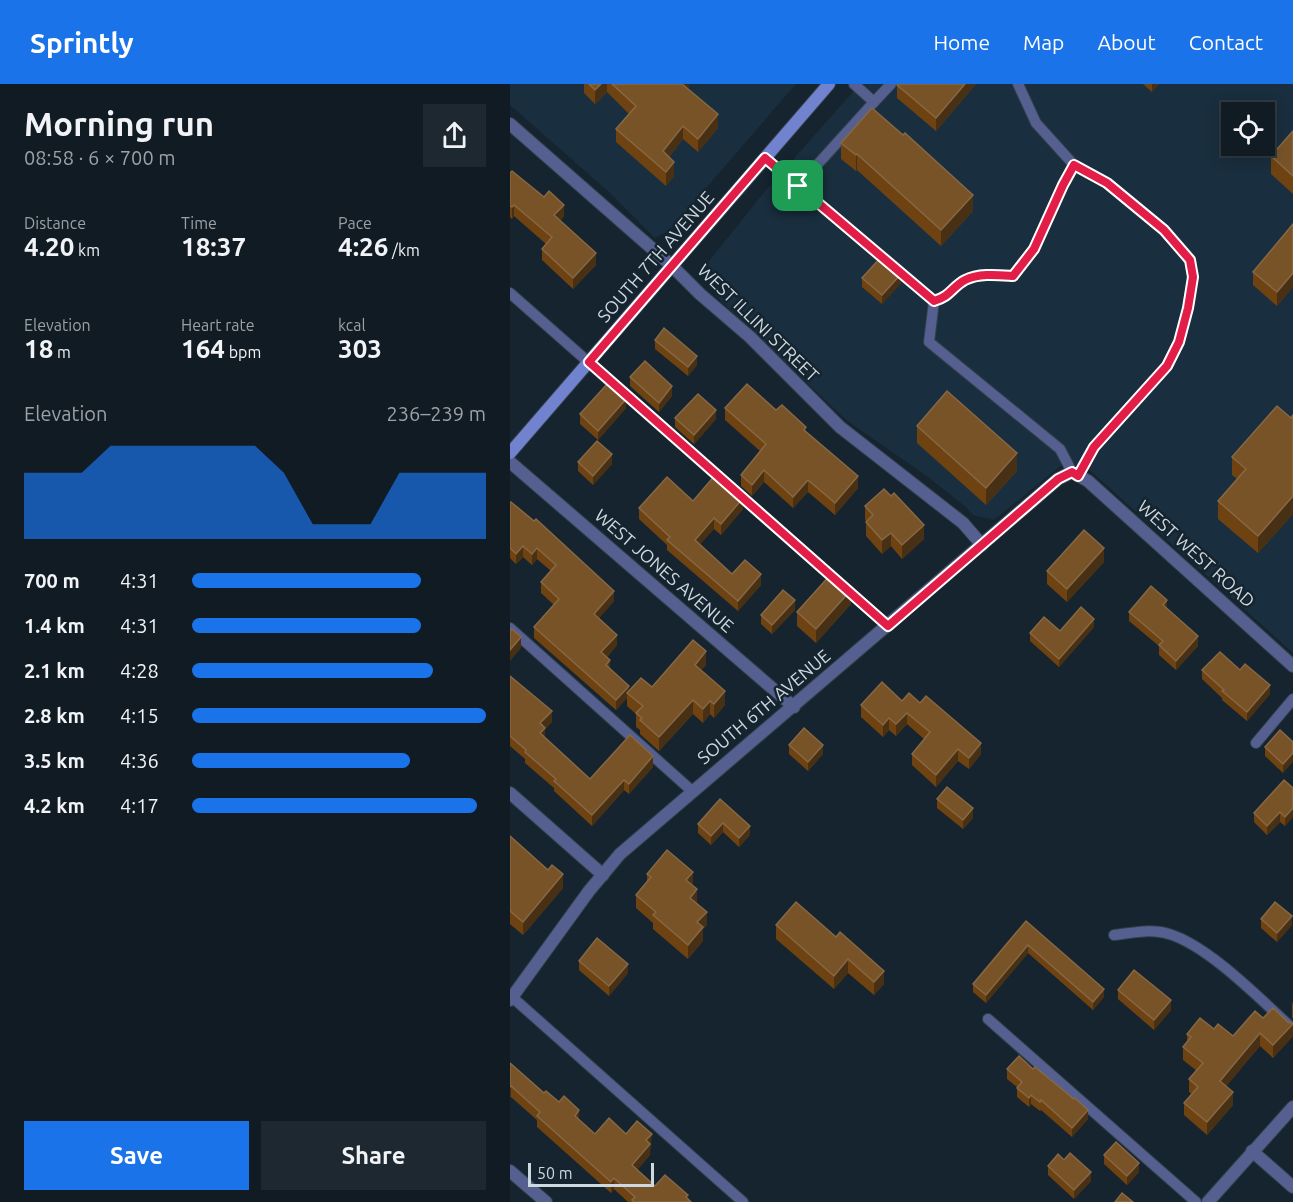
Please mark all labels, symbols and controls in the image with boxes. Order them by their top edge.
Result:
text: Sprintly [30,27,134,58]
text: Home [933,30,990,54]
text: Map [1023,30,1064,54]
text: About [1097,30,1156,54]
text: Contact [1189,30,1263,54]
map controls [1221,102,1275,156]
button: locate [1221,102,1275,156]
button: share [423,104,486,167]
text: Morning run [24,105,214,142]
text: 08:58 · 6 × 700 m [24,146,176,169]
pin [772,160,823,211]
icon: arrive [781,169,814,202]
street label: SOUTH 7TH AVENUE [593,187,717,326]
text: Distance [24,214,86,232]
text: Time [181,214,217,232]
text: Pace [338,214,372,232]
text: 4.20 [24,232,74,261]
text: 18:37 [181,232,246,261]
text: 4:26 [338,232,388,261]
text: km [74,241,100,259]
text: /km [388,241,420,259]
street label: WEST ILLINI STREET [694,259,823,385]
text: Elevation [24,316,91,334]
text: Heart rate [181,316,255,334]
text: kcal [338,316,366,334]
text: 18 [24,334,53,363]
text: 164 [181,334,225,363]
text: 303 [338,334,382,363]
text: m [53,343,71,361]
text: bpm [225,343,261,361]
text: Elevation [24,402,107,425]
text: 236–239 m [387,402,486,425]
street label: WEST WEST ROAD [1134,496,1259,611]
street label: WEST JONES AVENUE [591,505,738,636]
text: 700 m [24,569,80,592]
text: 4:31 [120,569,159,592]
text: 1.4 km [24,614,85,637]
text: 4:31 [120,614,159,637]
street label: SOUTH 6TH AVENUE [693,645,834,767]
text: 2.1 km [24,659,85,682]
text: 4:28 [120,659,159,682]
text: 2.8 km [24,704,85,727]
text: 4:15 [120,704,159,727]
text: 3.5 km [24,749,85,772]
text: 4:36 [120,749,159,772]
text: 4.2 km [24,794,85,817]
text: 4:17 [120,794,159,817]
button: Save [24,1121,249,1190]
button: Share [261,1121,486,1190]
scale bar [528,1160,654,1188]
text: 50 m [537,1164,573,1182]

